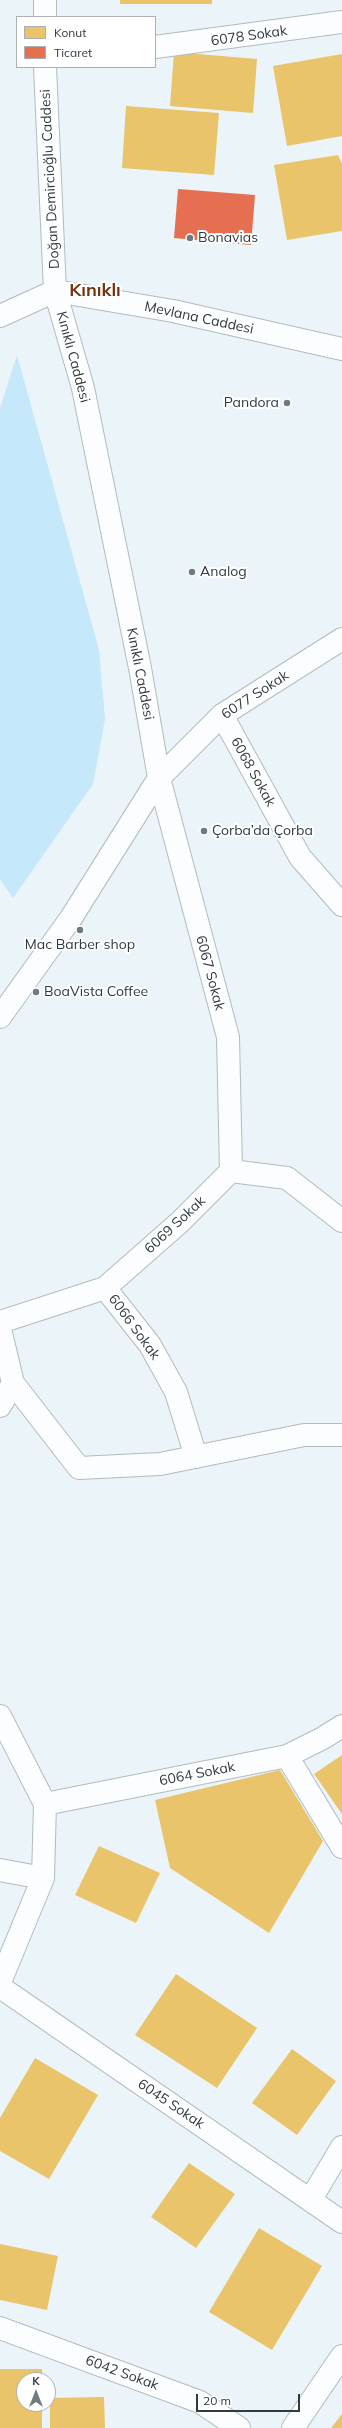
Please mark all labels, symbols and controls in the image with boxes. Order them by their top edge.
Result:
legend [16,16,156,68]
street label: 6078 Sokak [210,22,288,50]
text: Konut [54,25,86,40]
text: Ticaret [54,45,92,60]
street label: Doğan Demircioğlu Caddesi [37,89,63,269]
place label: Bonavias [198,230,258,246]
marker: Bonavias [185,233,195,243]
district label: Kınıklı [69,280,121,302]
street label: Mevlana Caddesi [143,298,255,338]
street label: Kınıklı Caddesi [53,310,93,404]
place label: Pandora [224,395,279,411]
marker: Pandora [282,398,292,408]
place label: Analog [200,564,247,580]
marker: Analog [187,567,197,577]
street label: Kınıklı Caddesi [123,626,157,722]
street label: 6077 Sokak [218,667,292,723]
street label: 6068 Sokak [227,734,279,810]
place label: Çorba’da Çorba [212,823,313,839]
marker: Çorba’da Çorba [199,826,209,836]
marker: Mac Barber shop [75,925,85,935]
street label: 6067 Sokak [192,934,228,1012]
place label: Mac Barber shop [25,937,135,953]
place label: BoaVista Coffee [44,984,148,1000]
marker: BoaVista Coffee [31,987,41,997]
street label: 6069 Sokak [141,1193,209,1257]
street label: 6066 Sokak [105,1291,163,1363]
street label: 6064 Sokak [158,1758,236,1790]
street label: 6045 Sokak [135,2076,207,2132]
street label: 6042 Sokak [83,2352,161,2394]
north arrow [16,2372,56,2412]
text: K [32,2374,40,2388]
scale bar [198,2386,302,2412]
text: 20 m [203,2393,231,2408]

